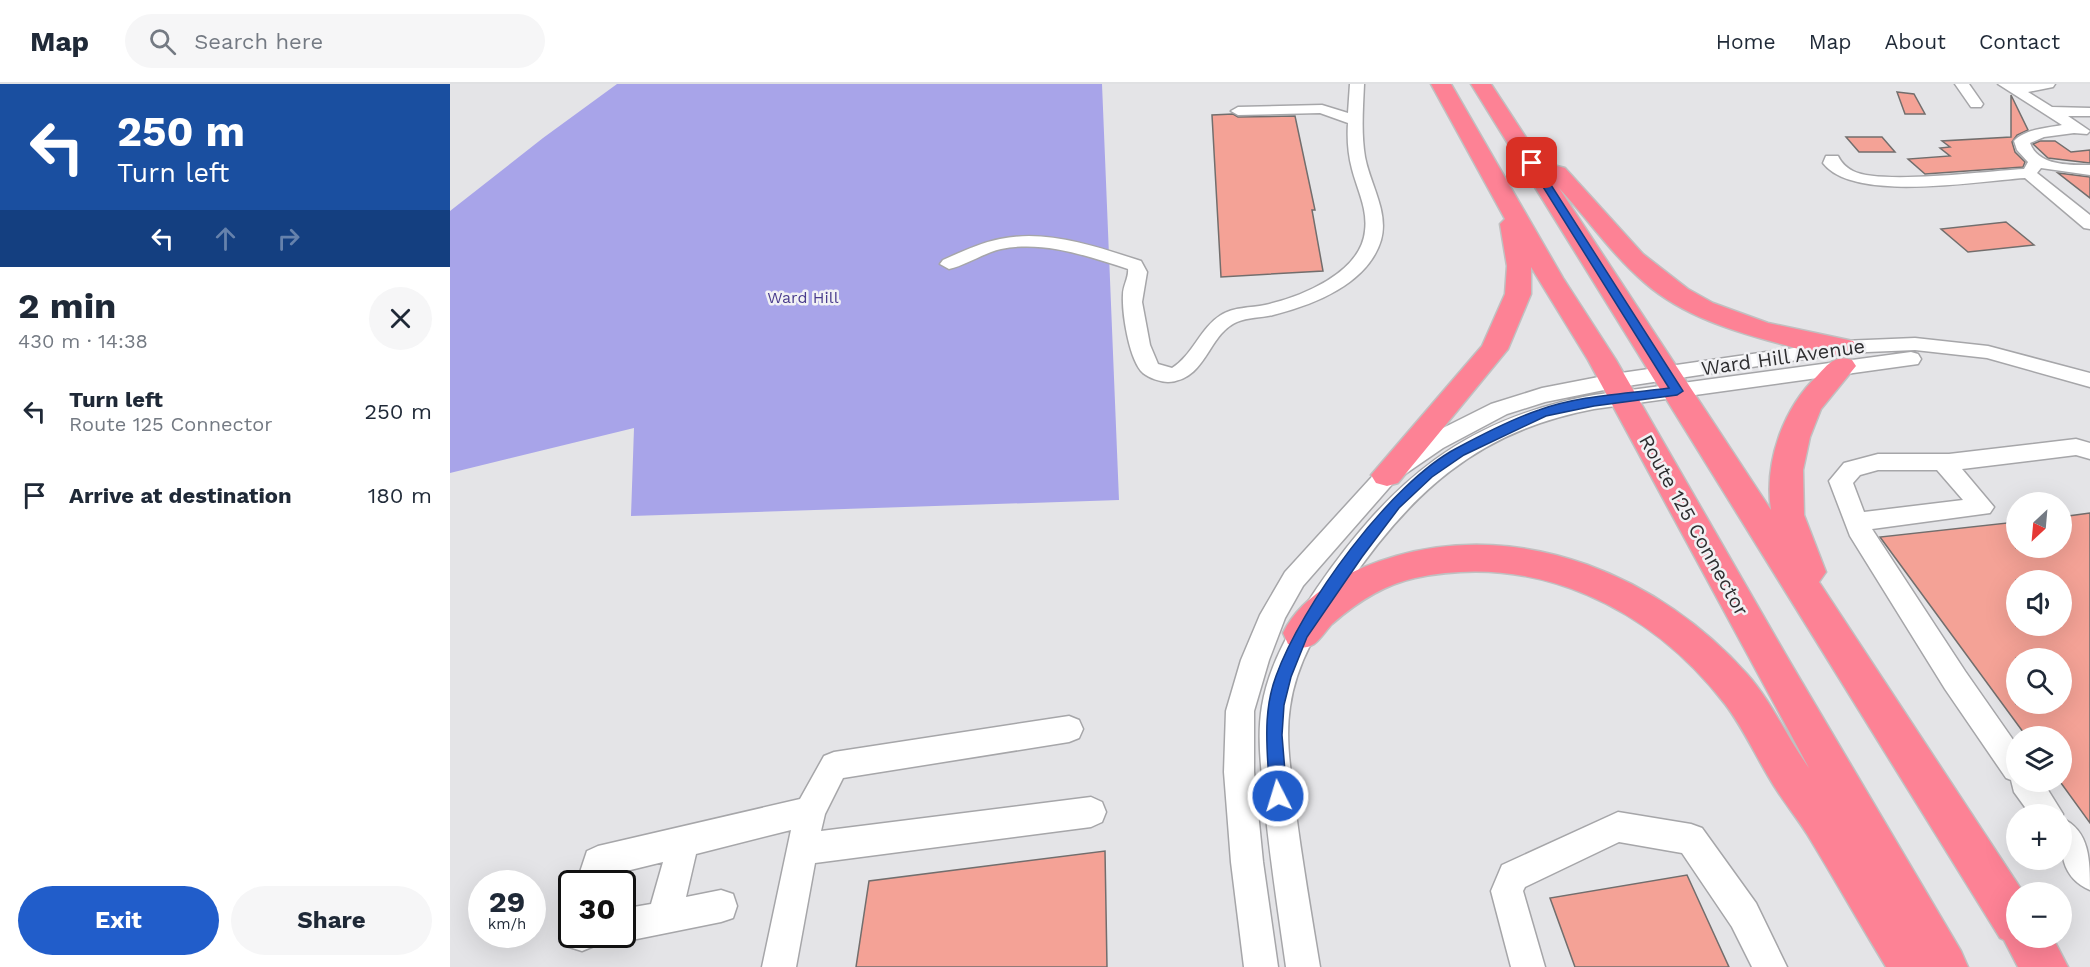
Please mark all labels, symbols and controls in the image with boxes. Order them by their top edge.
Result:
search box [125,14,545,68]
text: Map [30,25,89,58]
icon: search [146,25,179,58]
text: Search here [194,29,323,54]
text: Home [1716,29,1776,54]
text: Map [1809,29,1852,54]
text: About [1885,29,1946,54]
text: Contact [1979,29,2060,54]
text: 250 m [117,107,245,156]
icon: left [18,108,96,186]
pin [1506,137,1557,188]
icon: arrive [1515,146,1548,179]
text: Turn left [117,157,229,189]
icon: left [146,222,179,255]
icon: ahead [209,222,242,255]
icon: right [272,222,305,255]
text: 2 min [18,285,116,327]
button: close [369,287,432,350]
park label: Ward Hill [767,288,839,307]
text: 430 m · 14:38 [18,329,148,353]
street label: Ward Hill Avenue [1700,334,1866,380]
text: Turn left [69,387,163,412]
icon: left [18,395,51,428]
text: 250 m [364,399,432,424]
text: Route 125 Connector [69,412,272,436]
street label: Route 125 Connector [1634,430,1754,620]
icon: arrive [18,479,51,512]
text: Arrive at destination [69,483,292,508]
text: 180 m [368,483,432,508]
north arrow [2006,492,2072,558]
map controls [2006,492,2072,948]
button: sound [2006,570,2072,636]
button: search [2006,648,2072,714]
button: layers [2006,726,2072,792]
position arrow [1246,764,1310,828]
button: + [2006,804,2072,870]
speed limit sign: 30 [558,870,636,948]
button: − [2006,882,2072,948]
text: 29 [489,884,525,919]
button: Exit [18,886,219,955]
button: Share [231,886,432,955]
text: km/h [488,915,526,933]

